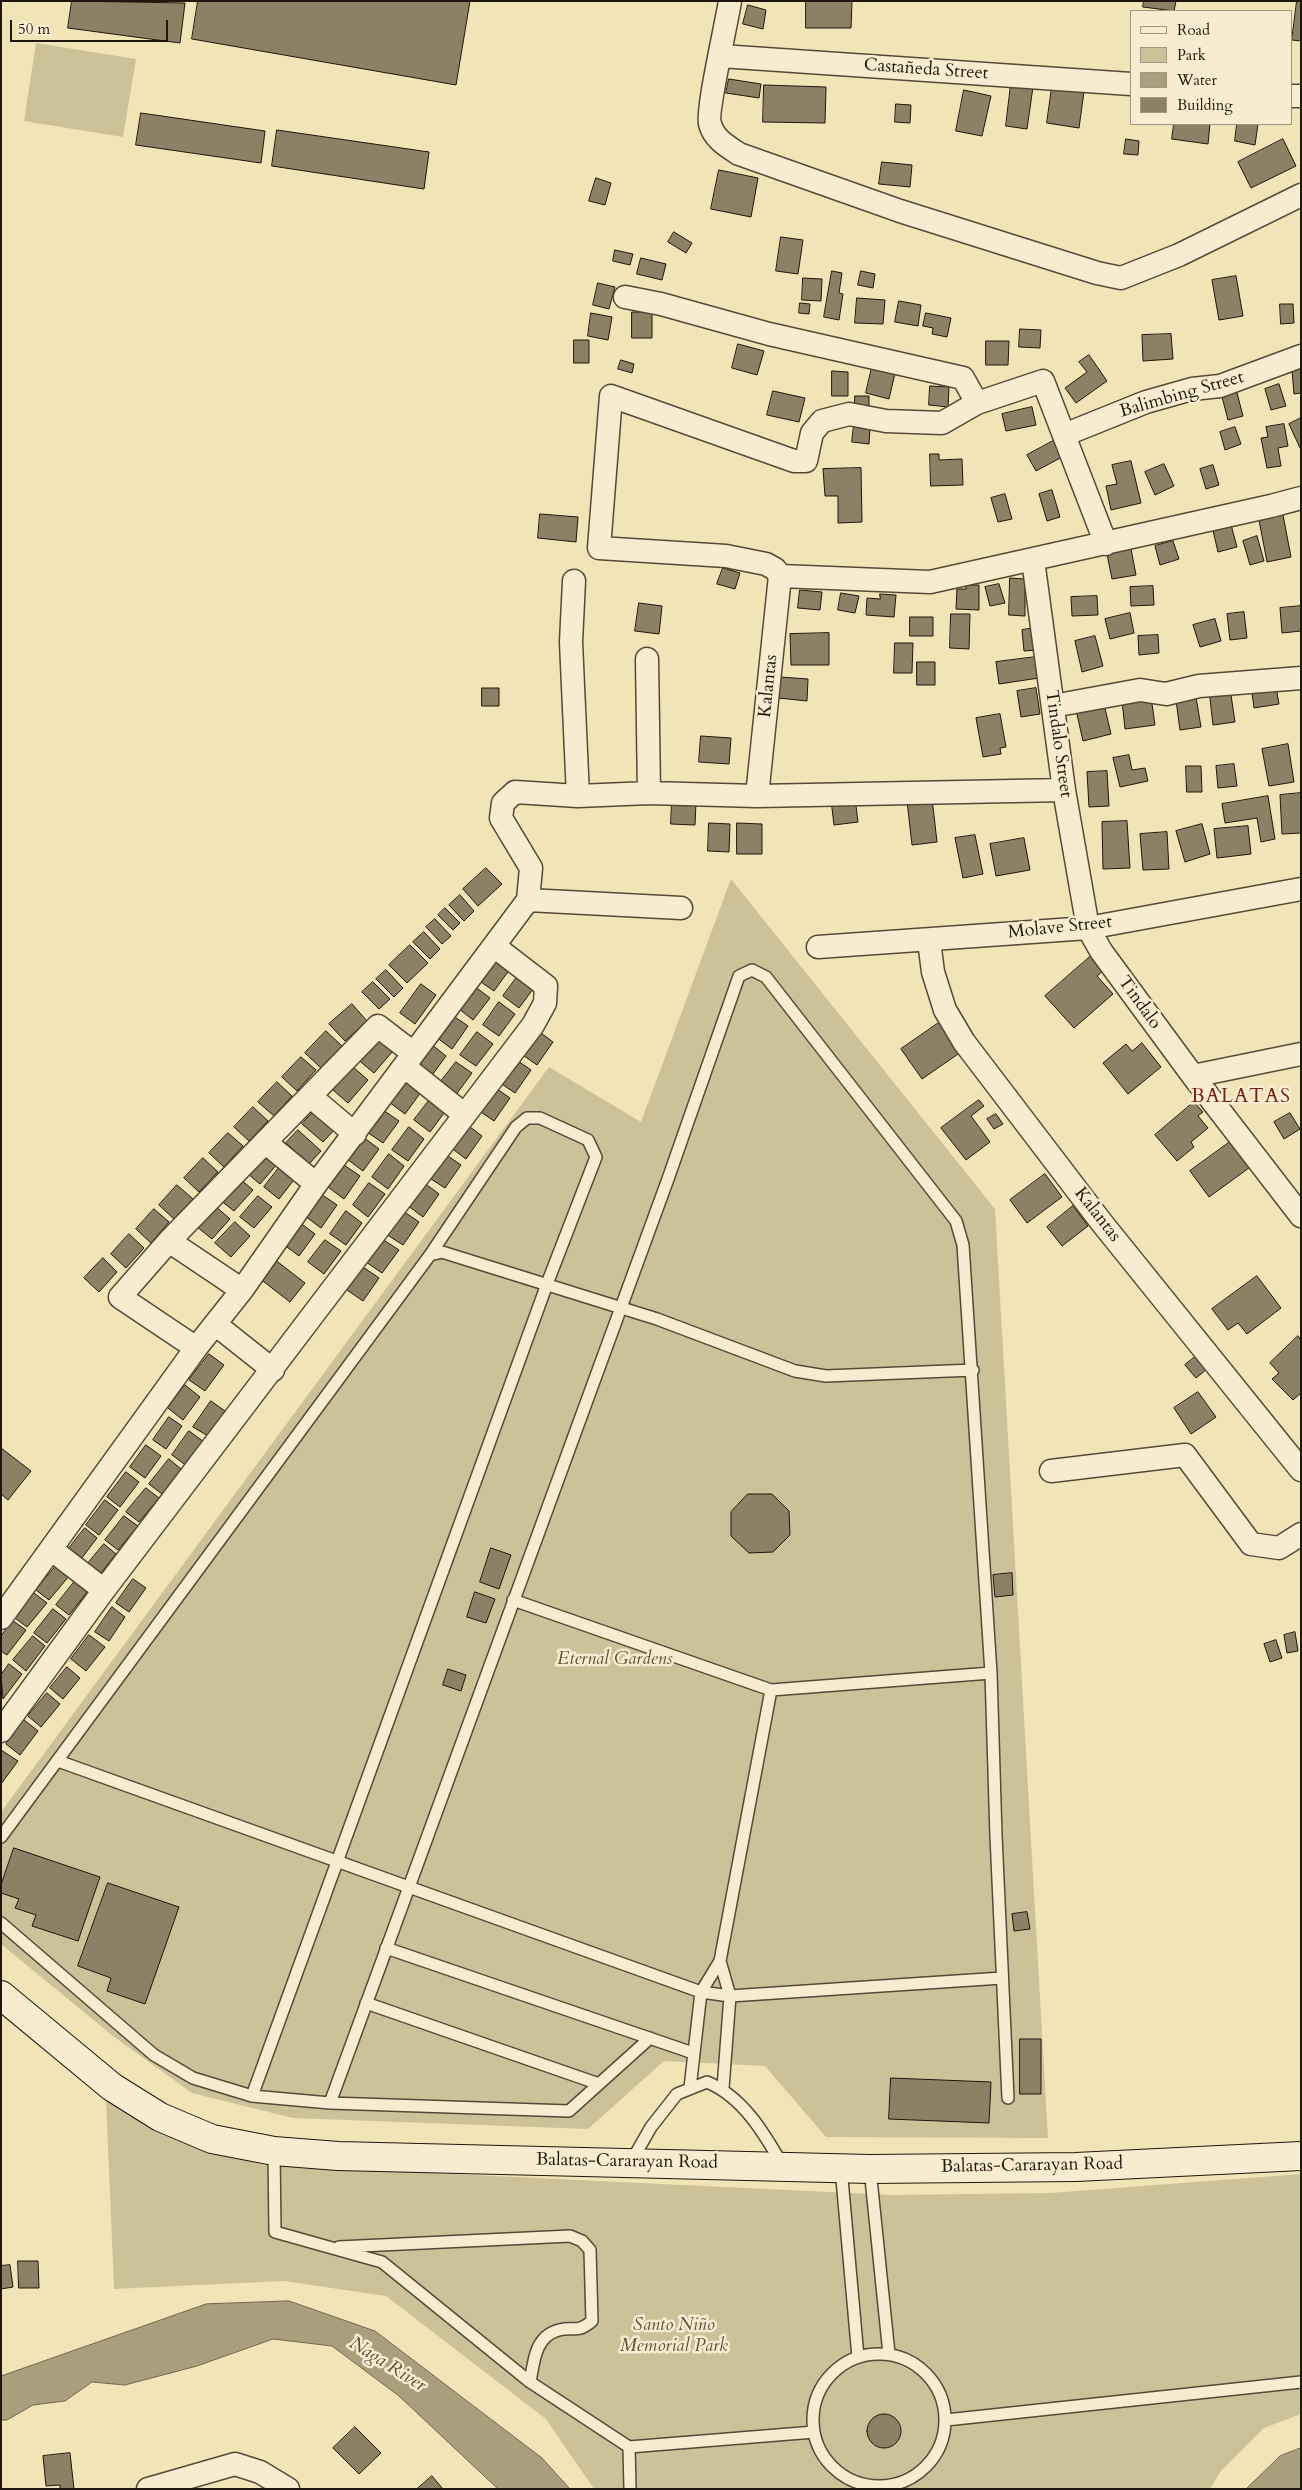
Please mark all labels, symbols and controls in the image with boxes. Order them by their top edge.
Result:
scale bar [12,10,170,42]
legend [1130,10,1292,125]
text: 50 m [18,19,50,39]
text: Road [1177,20,1210,40]
text: Park [1177,45,1206,65]
street label: Castañeda Street [863,55,989,85]
text: Water [1177,70,1217,90]
text: Building [1177,95,1233,115]
street label: Balimbing Street [1117,367,1247,423]
street label: Kalantas [755,653,783,719]
street label: Tindalo Street [1040,689,1076,799]
street label: Molave Street [1007,912,1113,944]
street label: Tindalo [1113,972,1165,1034]
district label: BALATAS [1190,1085,1292,1109]
street label: Kalantas [1069,1183,1125,1247]
park label: Eternal Gardens [557,1649,673,1671]
street label: Balatas-Cararayan Road [536,2150,718,2174]
street label: Balatas-Cararayan Road [941,2154,1123,2178]
park label: Santo Niño Memorial Park [620,2315,728,2358]
water label: Naga River [344,2333,430,2397]

